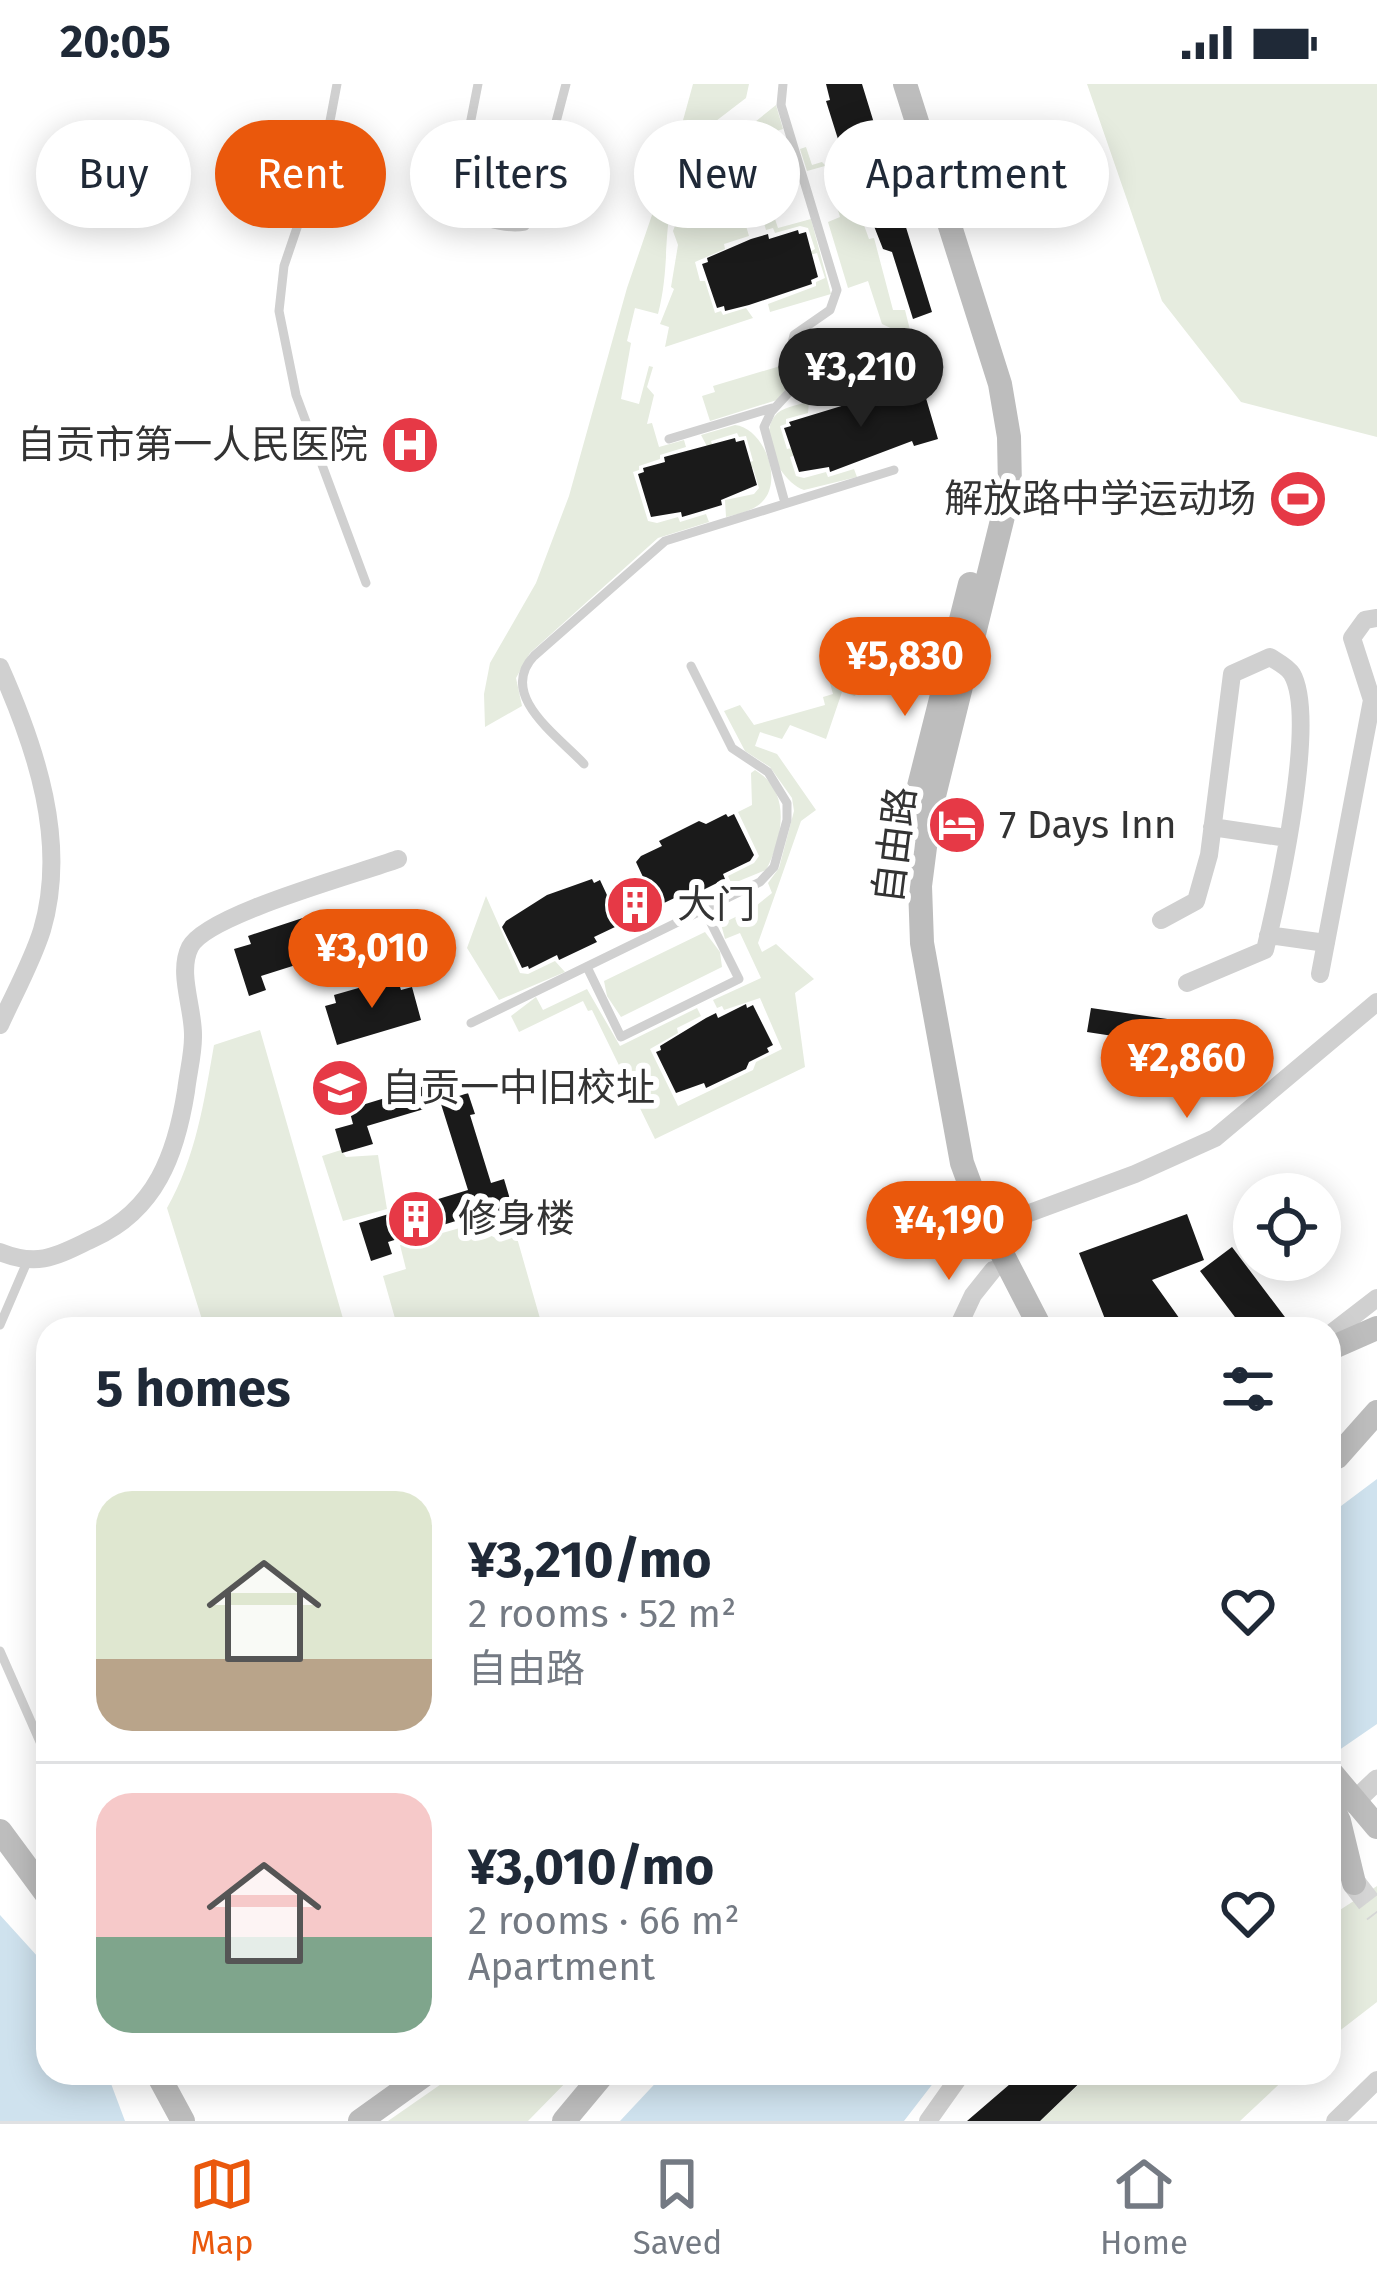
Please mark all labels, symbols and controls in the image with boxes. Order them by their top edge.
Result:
text: 20:05 [60,15,171,69]
chip: Buy [36,120,191,228]
chip: Rent [215,120,386,228]
chip: Filters [410,120,610,228]
chip: New [634,120,800,228]
chip: Apartment [824,120,1109,228]
pin: ¥3,210 [763,328,959,430]
text: ¥3,210 [805,344,917,390]
hospital icon: 自贡市第一人民医院 [379,414,441,476]
place label: 自贡市第一人民医院 [17,422,368,468]
sports icon: 解放路中学运动场 [1267,468,1329,530]
place label: 解放路中学运动场 [944,476,1256,522]
pin: ¥5,830 [807,617,1003,719]
text: ¥5,830 [846,633,964,679]
street label: 自由路 [865,784,925,906]
hotel icon: 7 Days Inn [926,794,988,856]
place label: 7 Days Inn [999,802,1177,848]
building icon: 大门 [604,874,666,936]
place label: 大门 [677,882,755,928]
pin: ¥3,010 [274,909,470,1011]
text: ¥3,010 [315,925,429,971]
pin: ¥2,860 [1089,1019,1285,1121]
text: ¥2,860 [1128,1035,1246,1081]
school or university icon: 自贡一中旧校址 [309,1057,371,1119]
place label: 自贡一中旧校址 [382,1065,655,1111]
map controls [1233,1173,1341,1281]
button: locate [1233,1173,1341,1281]
pin: ¥4,190 [851,1181,1047,1283]
building icon: 修身楼 [385,1188,447,1250]
place label: 修身楼 [458,1196,575,1242]
text: ¥4,190 [893,1197,1005,1243]
icon: filters [1215,1356,1281,1422]
text: 5 homes [96,1358,291,1420]
text: ¥3,210/mo [468,1529,712,1591]
icon: home [192,1539,336,1683]
icon: heart [1215,1578,1281,1644]
text: 2 rooms · 52 m² [468,1591,736,1637]
text: 自由路 [468,1646,585,1692]
text: ¥3,010/mo [468,1836,714,1898]
icon: home [192,1841,336,1985]
icon: heart [1215,1880,1281,1946]
text: 2 rooms · 66 m² [468,1898,739,1944]
text: Apartment [468,1944,655,1990]
tab: Map [189,2151,255,2263]
tab: Saved [633,2151,722,2263]
tab: Home [1100,2151,1188,2263]

